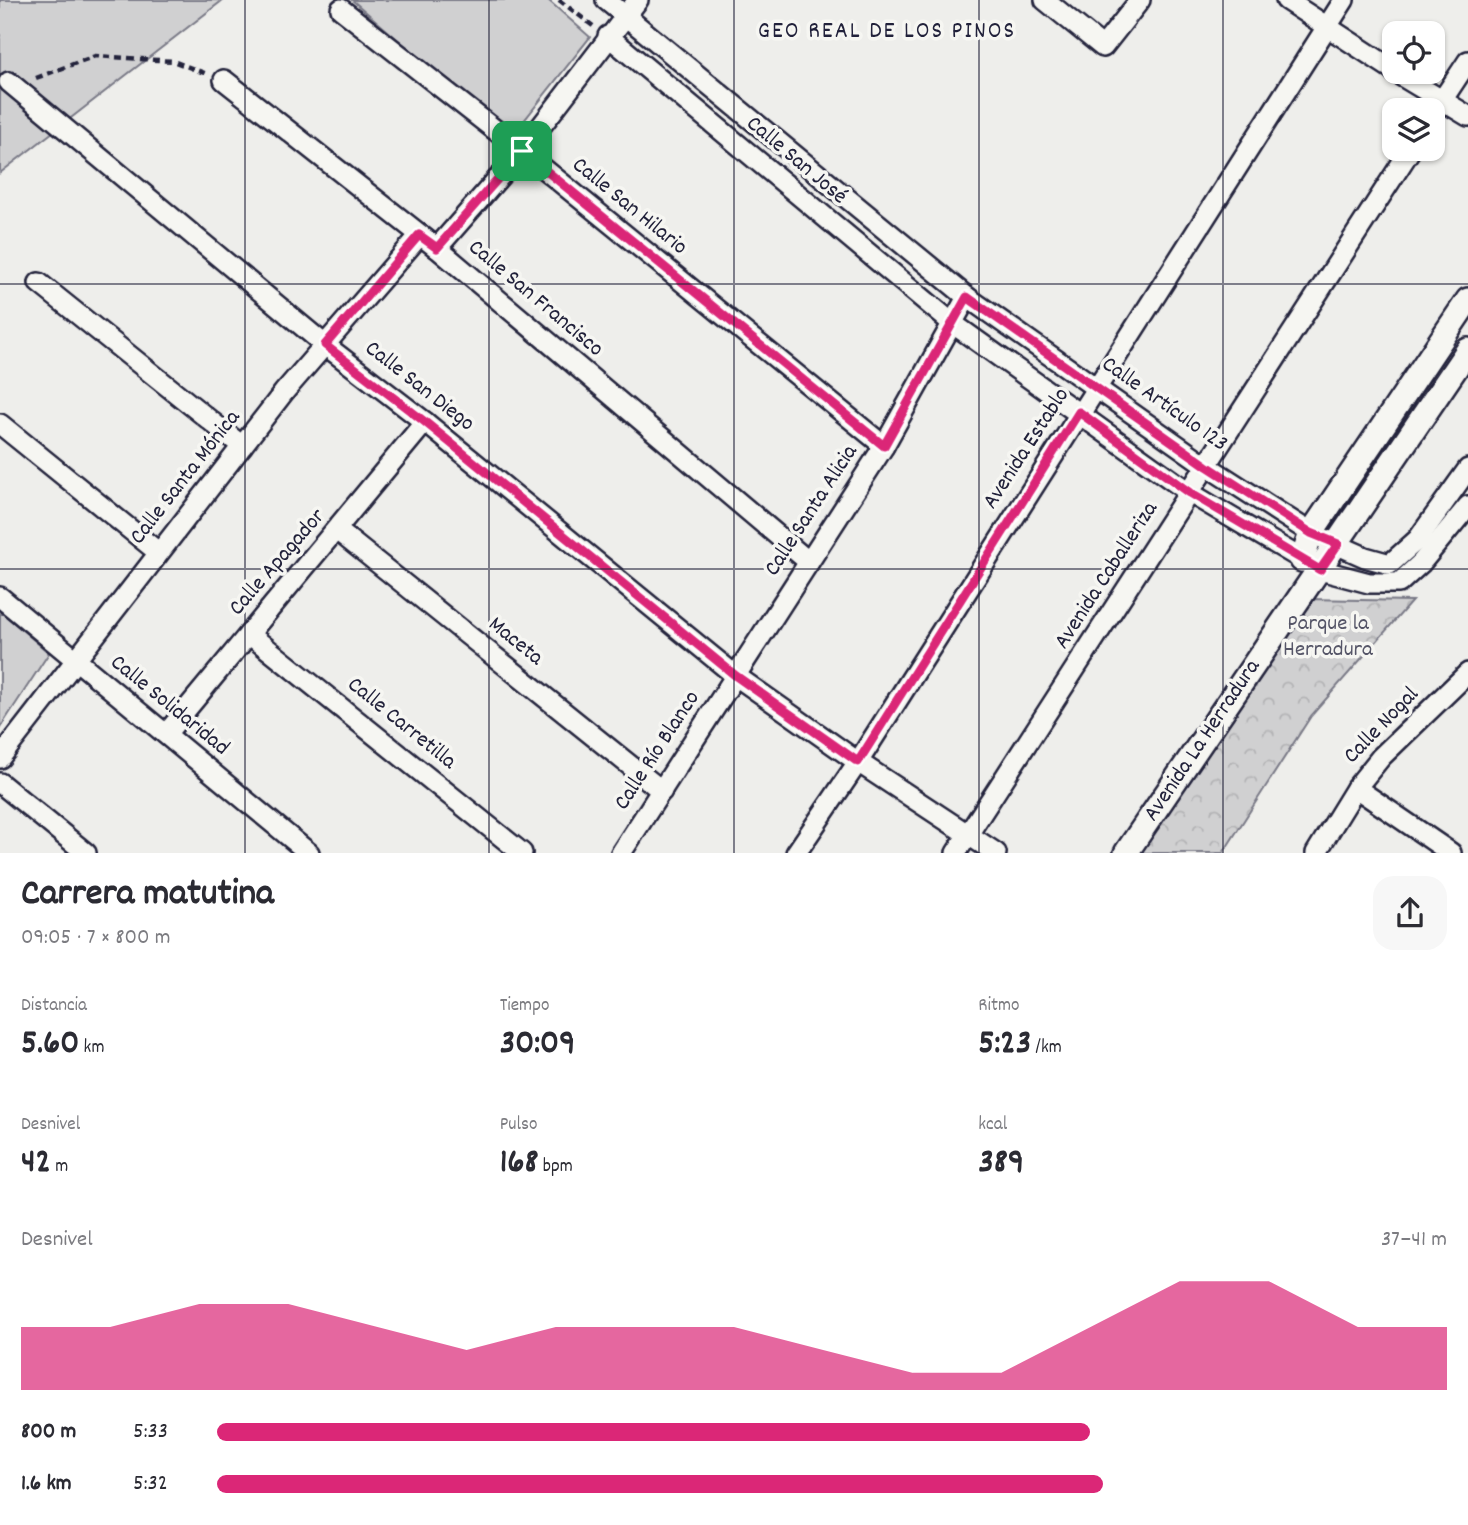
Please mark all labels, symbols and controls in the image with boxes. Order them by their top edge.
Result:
district label: GEO REAL DE LOS PINOS [758,15,1016,49]
map controls [1382,21,1445,161]
button: locate [1382,21,1445,84]
button: layers [1382,98,1445,161]
street label: Calle San José [738,109,854,213]
pin [492,121,552,181]
icon: arrive [503,132,541,170]
street label: Calle San Hilario [564,150,694,264]
street label: Calle San Francisco [460,232,610,366]
street label: Calle San Diego [357,333,481,441]
street label: Calle Artículo 123 [1094,349,1234,461]
street label: Avenida Establo [975,382,1079,516]
street label: Calle Santa Mónica [123,403,250,552]
street label: Calle Santa Alicia [757,438,868,583]
street label: Avenida Caballeriza [1047,495,1168,656]
street label: Calle Apagador [222,502,334,624]
park label: Parque la Herradura [1283,608,1374,667]
street label: Maceta [480,609,551,675]
street label: Calle Solidaridad [102,647,236,765]
street label: Avenida La Herradura [1136,652,1270,829]
street label: Calle Carretilla [339,670,464,779]
street label: Calle Nogal [1337,679,1428,772]
street label: Calle Río Blanco [607,685,709,817]
text: Carrera matutina [21,868,274,923]
button: share [1373,876,1447,950]
text: 09:05 · 7 × 800 m [21,922,171,955]
text: Distancia [21,993,87,1020]
text: Tiempo [500,993,549,1020]
text: Ritmo [978,993,1020,1020]
text: 5.60 [21,1020,79,1070]
text: 30:09 [500,1020,575,1070]
text: 5:23 [978,1020,1031,1070]
text: km [79,1035,104,1062]
text: /km [1031,1035,1062,1062]
text: Desnivel [21,1112,80,1139]
text: Pulso [500,1112,537,1139]
text: kcal [978,1112,1007,1139]
text: 42 [21,1139,51,1189]
text: 168 [500,1139,539,1189]
text: 389 [978,1139,1024,1189]
text: m [51,1154,68,1181]
text: bpm [539,1154,573,1181]
text: Desnivel [21,1224,93,1257]
text: 37–41 m [1381,1224,1447,1257]
text: 800 m [21,1416,76,1449]
text: 5:33 [133,1416,168,1449]
text: 1.6 km [21,1468,72,1501]
text: 5:32 [133,1468,168,1501]

